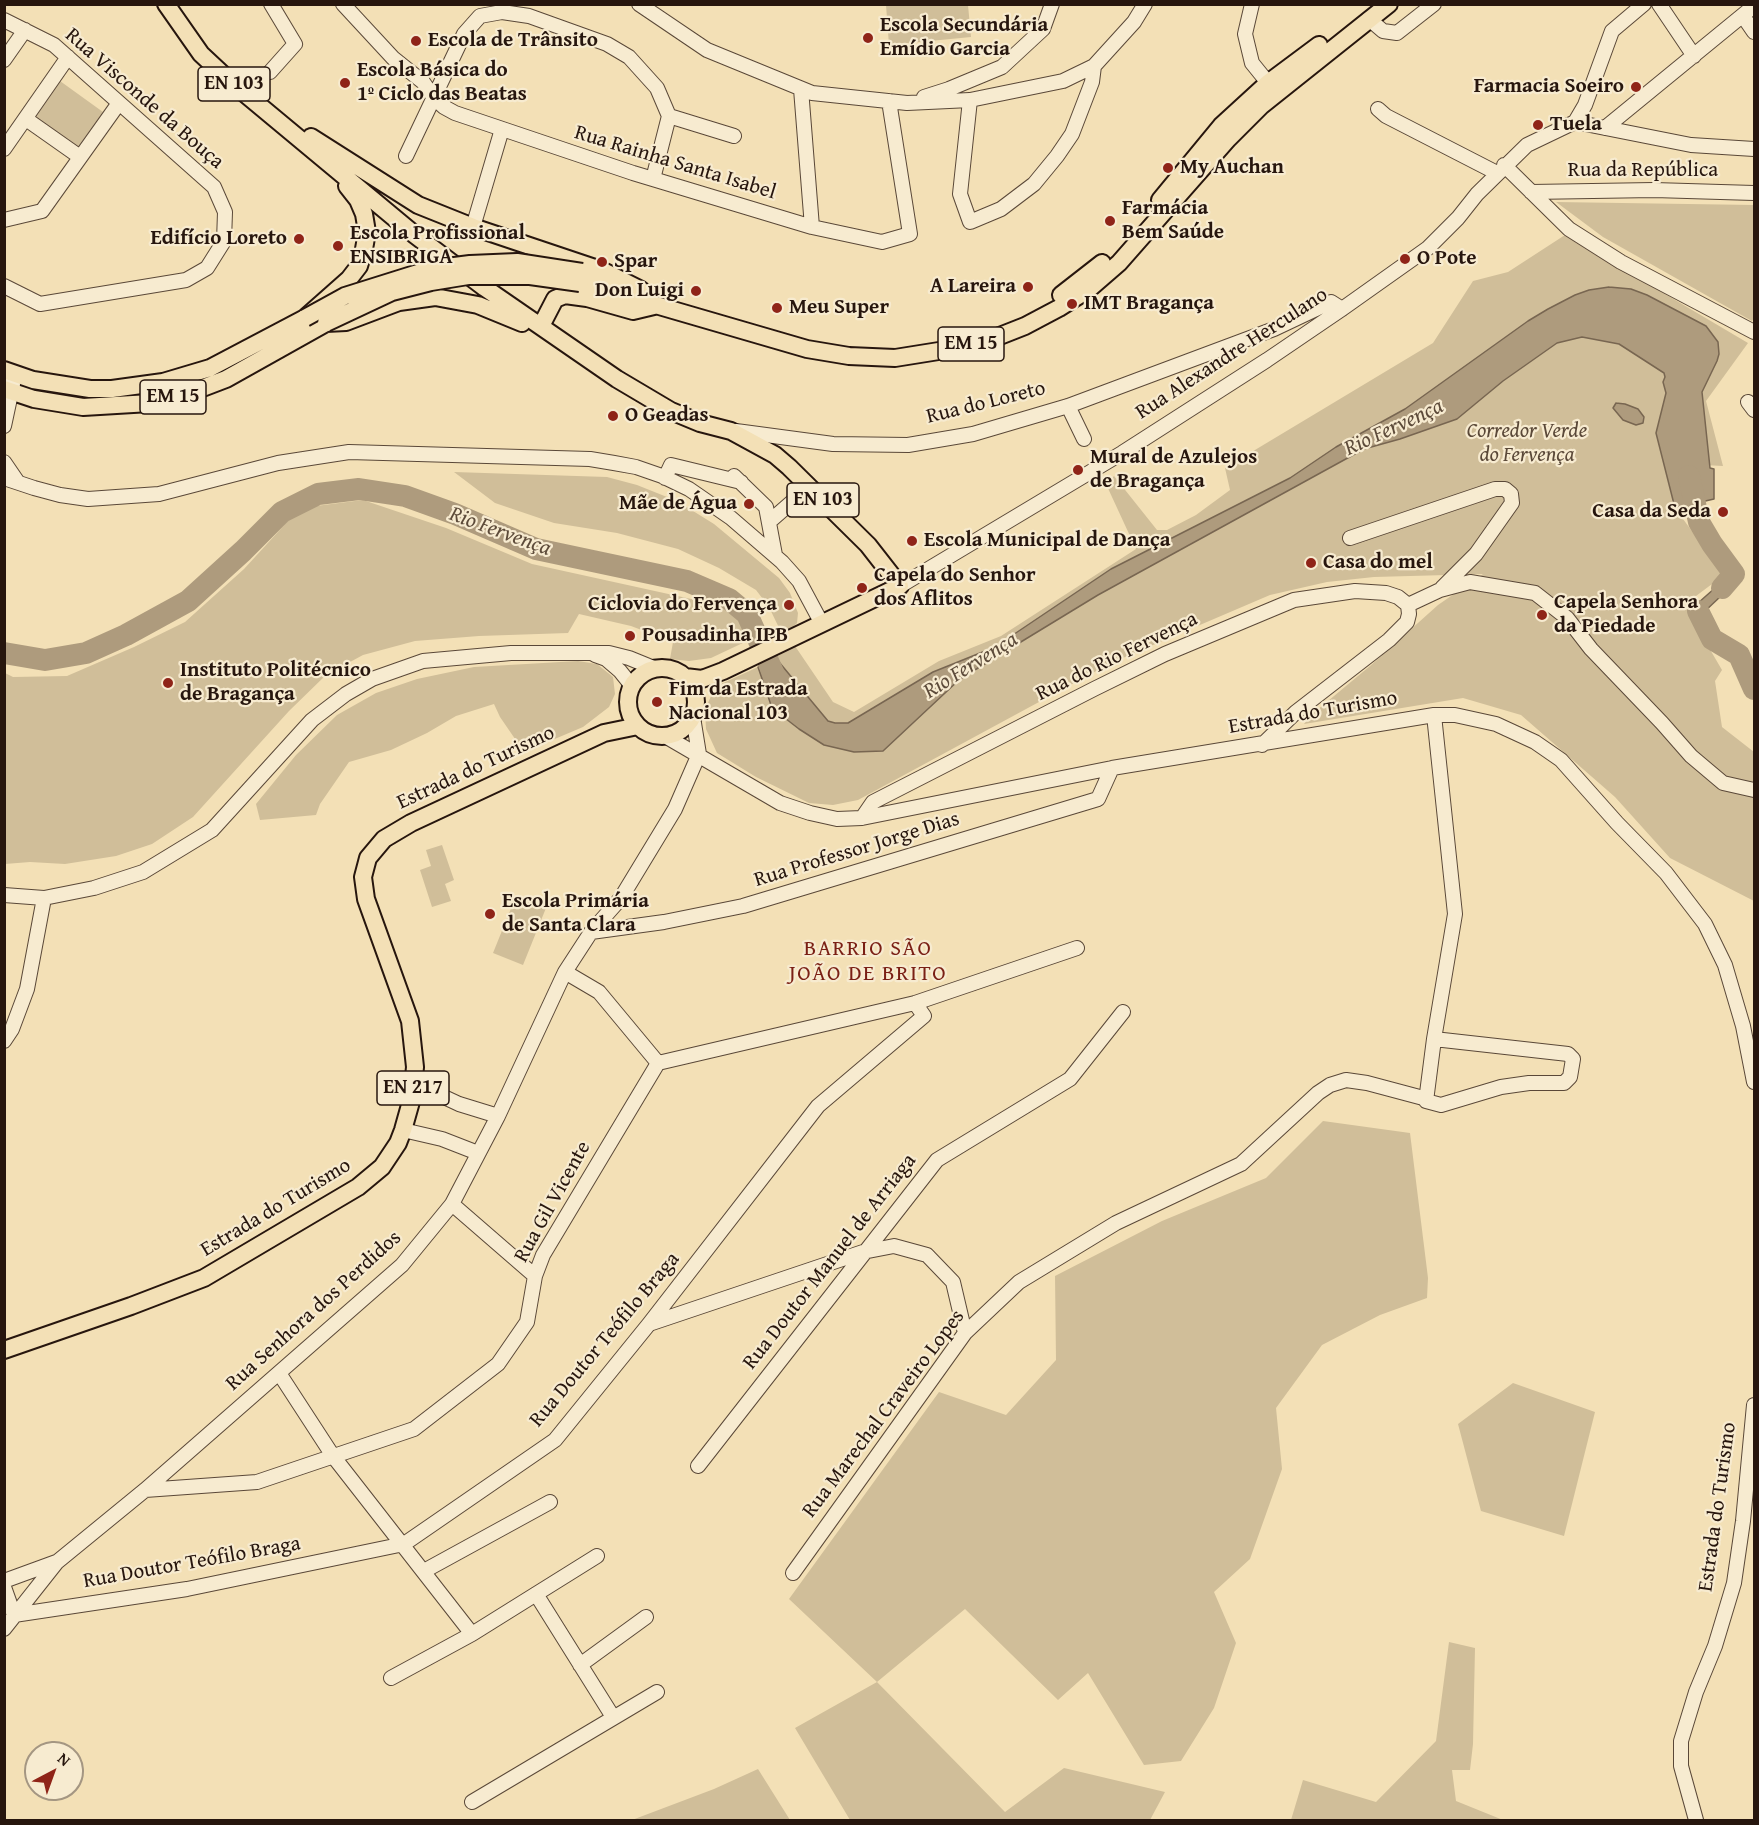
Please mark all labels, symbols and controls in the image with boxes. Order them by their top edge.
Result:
place label: Escola Secundária Emídio Garcia [880,13,1048,63]
street label: Rua Visconde da Bouça [59,23,229,175]
place label: Escola de Trânsito [428,28,598,54]
marker: Escola Secundária Emídio Garcia [861,31,875,45]
marker: Escola de Trânsito [409,34,423,48]
place label: Escola Básica do 1º Ciclo das Beatas [357,58,527,108]
road number: EN 103 [198,67,270,101]
place label: Farmacia Soeiro [1474,74,1624,100]
marker: Escola Básica do 1º Ciclo das Beatas [338,76,352,90]
marker: Farmacia Soeiro [1629,80,1643,94]
place label: Tuela [1550,112,1602,138]
marker: Tuela [1531,118,1545,132]
street label: Rua Rainha Santa Isabel [571,120,779,206]
place label: My Auchan [1180,155,1284,181]
street label: Rua da República [1568,158,1718,184]
marker: My Auchan [1161,161,1175,175]
place label: Farmácia Bem Saúde [1122,196,1224,246]
marker: Farmácia Bem Saúde [1103,214,1117,228]
place label: Escola Profissional ENSIBRIGA [350,221,525,271]
place label: Edifício Loreto [150,226,287,252]
marker: Edifício Loreto [292,232,306,246]
marker: Escola Profissional ENSIBRIGA [331,239,345,253]
place label: O Pote [1417,246,1476,272]
place label: Spar [614,249,657,275]
marker: O Pote [1398,252,1412,266]
marker: Spar [595,255,609,269]
place label: A Lareira [930,274,1016,300]
place label: Don Luigi [595,278,684,304]
marker: A Lareira [1021,280,1035,294]
street label: Rua Alexandre Herculano [1131,283,1333,425]
marker: Don Luigi [689,284,703,298]
place label: IMT Bragança [1084,291,1214,317]
place label: Meu Super [789,295,889,321]
marker: IMT Bragança [1065,297,1079,311]
marker: Meu Super [770,301,784,315]
road number: EM 15 [938,327,1004,361]
street label: Rua do Loreto [924,376,1048,430]
road number: EM 15 [140,380,206,414]
water label: Rio Fervença [1340,394,1448,462]
place label: O Geadas [625,403,709,429]
marker: O Geadas [606,409,620,423]
park label: Corredor Verde do Fervença [1467,419,1587,469]
place label: Mural de Azulejos de Bragança [1090,445,1257,495]
marker: Mural de Azulejos de Bragança [1071,463,1085,477]
road number: EN 103 [787,483,859,517]
place label: Mãe de Água [619,491,737,517]
marker: Mãe de Água [742,497,756,511]
place label: Casa da Seda [1592,499,1711,525]
water label: Rio Fervença [446,501,554,563]
marker: Casa da Seda [1716,505,1730,519]
place label: Escola Municipal de Dança [924,528,1170,554]
marker: Escola Municipal de Dança [905,534,919,548]
place label: Casa do mel [1323,550,1433,576]
marker: Casa do mel [1304,556,1318,570]
place label: Capela do Senhor dos Aflitos [874,563,1036,613]
marker: Capela do Senhor dos Aflitos [855,581,869,595]
place label: Capela Senhora da Piedade [1554,590,1698,640]
place label: Ciclovia do Fervença [588,592,777,618]
marker: Ciclovia do Fervença [782,598,796,612]
street label: Rua do Rio Fervença [1032,607,1202,707]
marker: Capela Senhora da Piedade [1535,608,1549,622]
place label: Pousadinha IPB [642,623,788,649]
water label: Rio Fervença [919,627,1023,705]
marker: Pousadinha IPB [623,629,637,643]
place label: Instituto Politécnico de Bragança [180,658,371,708]
marker: Instituto Politécnico de Bragança [161,676,175,690]
place label: Fim da Estrada Nacional 103 [669,677,808,727]
street label: Estrada do Turismo [1227,686,1399,740]
marker: Fim da Estrada Nacional 103 [650,695,664,709]
street label: Estrada do Turismo [393,720,559,816]
street label: Rua Professor Jorge Dias [751,807,963,893]
place label: Escola Primária de Santa Clara [502,889,649,939]
marker: Escola Primária de Santa Clara [483,907,497,921]
district label: BARRIO SÃO JOÃO DE BRITO [789,936,947,987]
road number: EN 217 [377,1071,449,1105]
street label: Rua Gil Vicente [509,1137,597,1267]
street label: Rua Doutor Manuel de Arriaga [738,1149,922,1375]
street label: Estrada do Turismo [196,1153,356,1263]
street label: Rua Senhora dos Perdidos [221,1226,407,1396]
street label: Rua Doutor Teófilo Braga [525,1248,685,1432]
street label: Rua Marechal Craveiro Lopes [798,1305,970,1523]
street label: Estrada do Turismo [1694,1421,1742,1593]
street label: Rua Doutor Teófilo Braga [81,1531,303,1595]
north arrow [24,1741,84,1801]
text: N [53,1746,76,1771]

